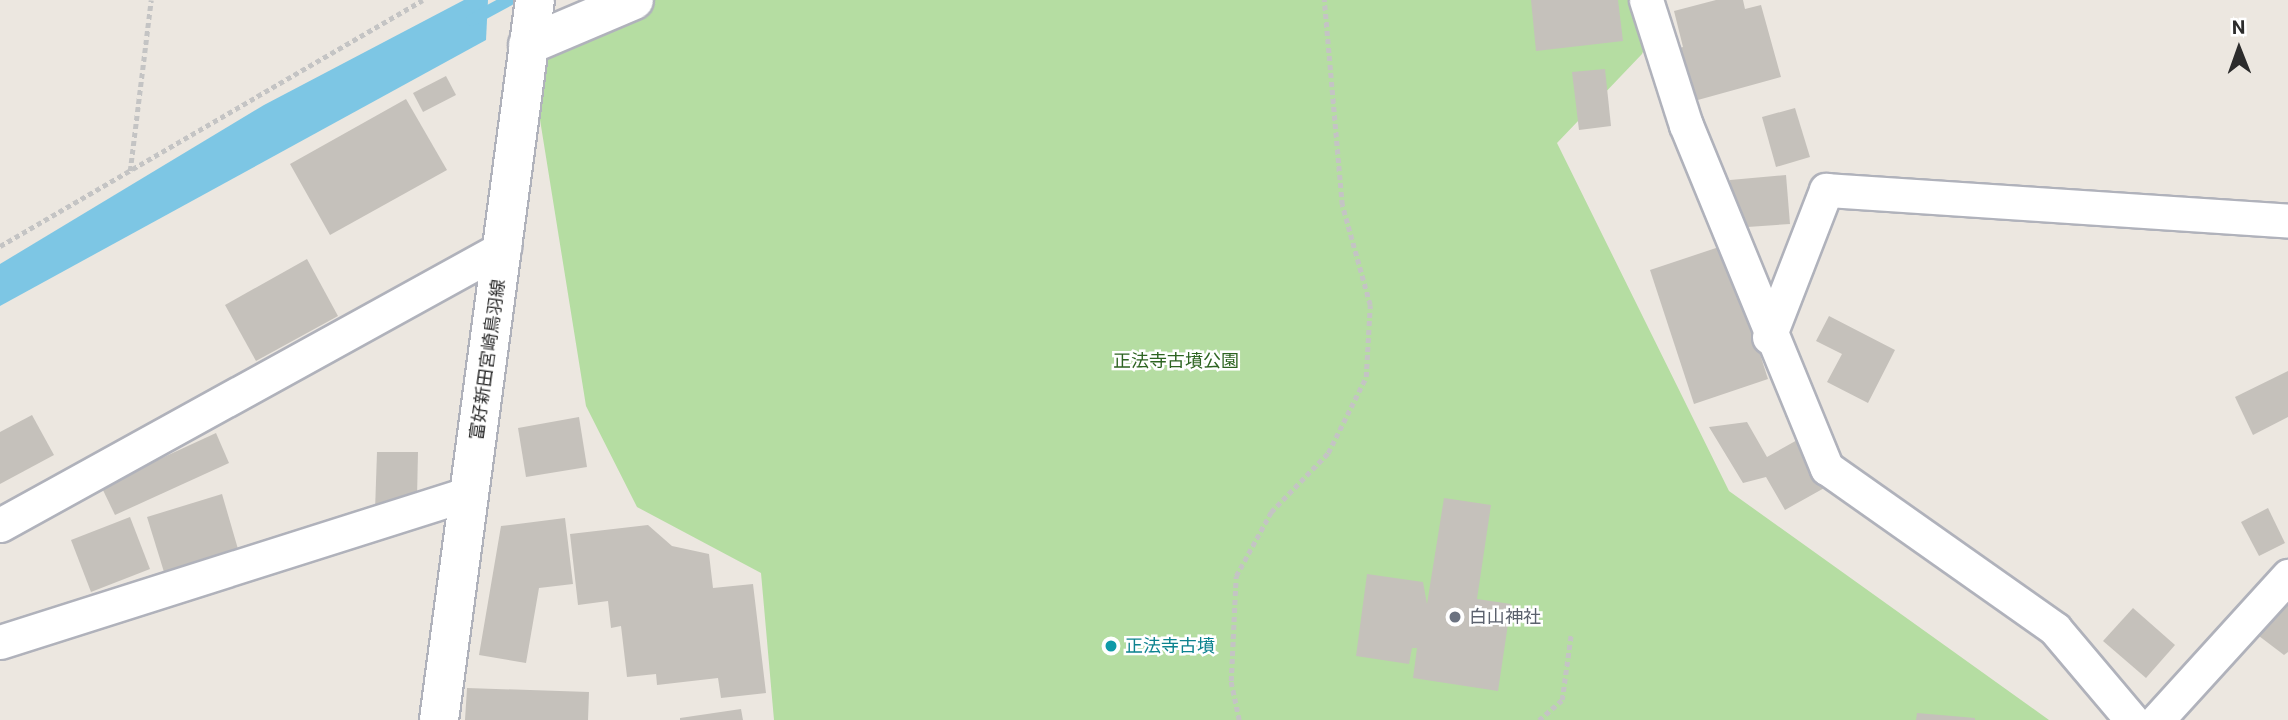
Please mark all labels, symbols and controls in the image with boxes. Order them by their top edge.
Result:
north arrow [2204,14,2274,84]
text: N [2232,16,2246,39]
street label: 富好新田宮崎鳥羽線 [466,278,510,442]
park label: 正法寺古墳公園 [1113,350,1239,372]
place label: 白山神社 [1469,606,1541,628]
marker: 白山神社 [1447,609,1463,625]
place label: 正法寺古墳 [1125,635,1215,657]
marker: 正法寺古墳 [1103,638,1119,654]

